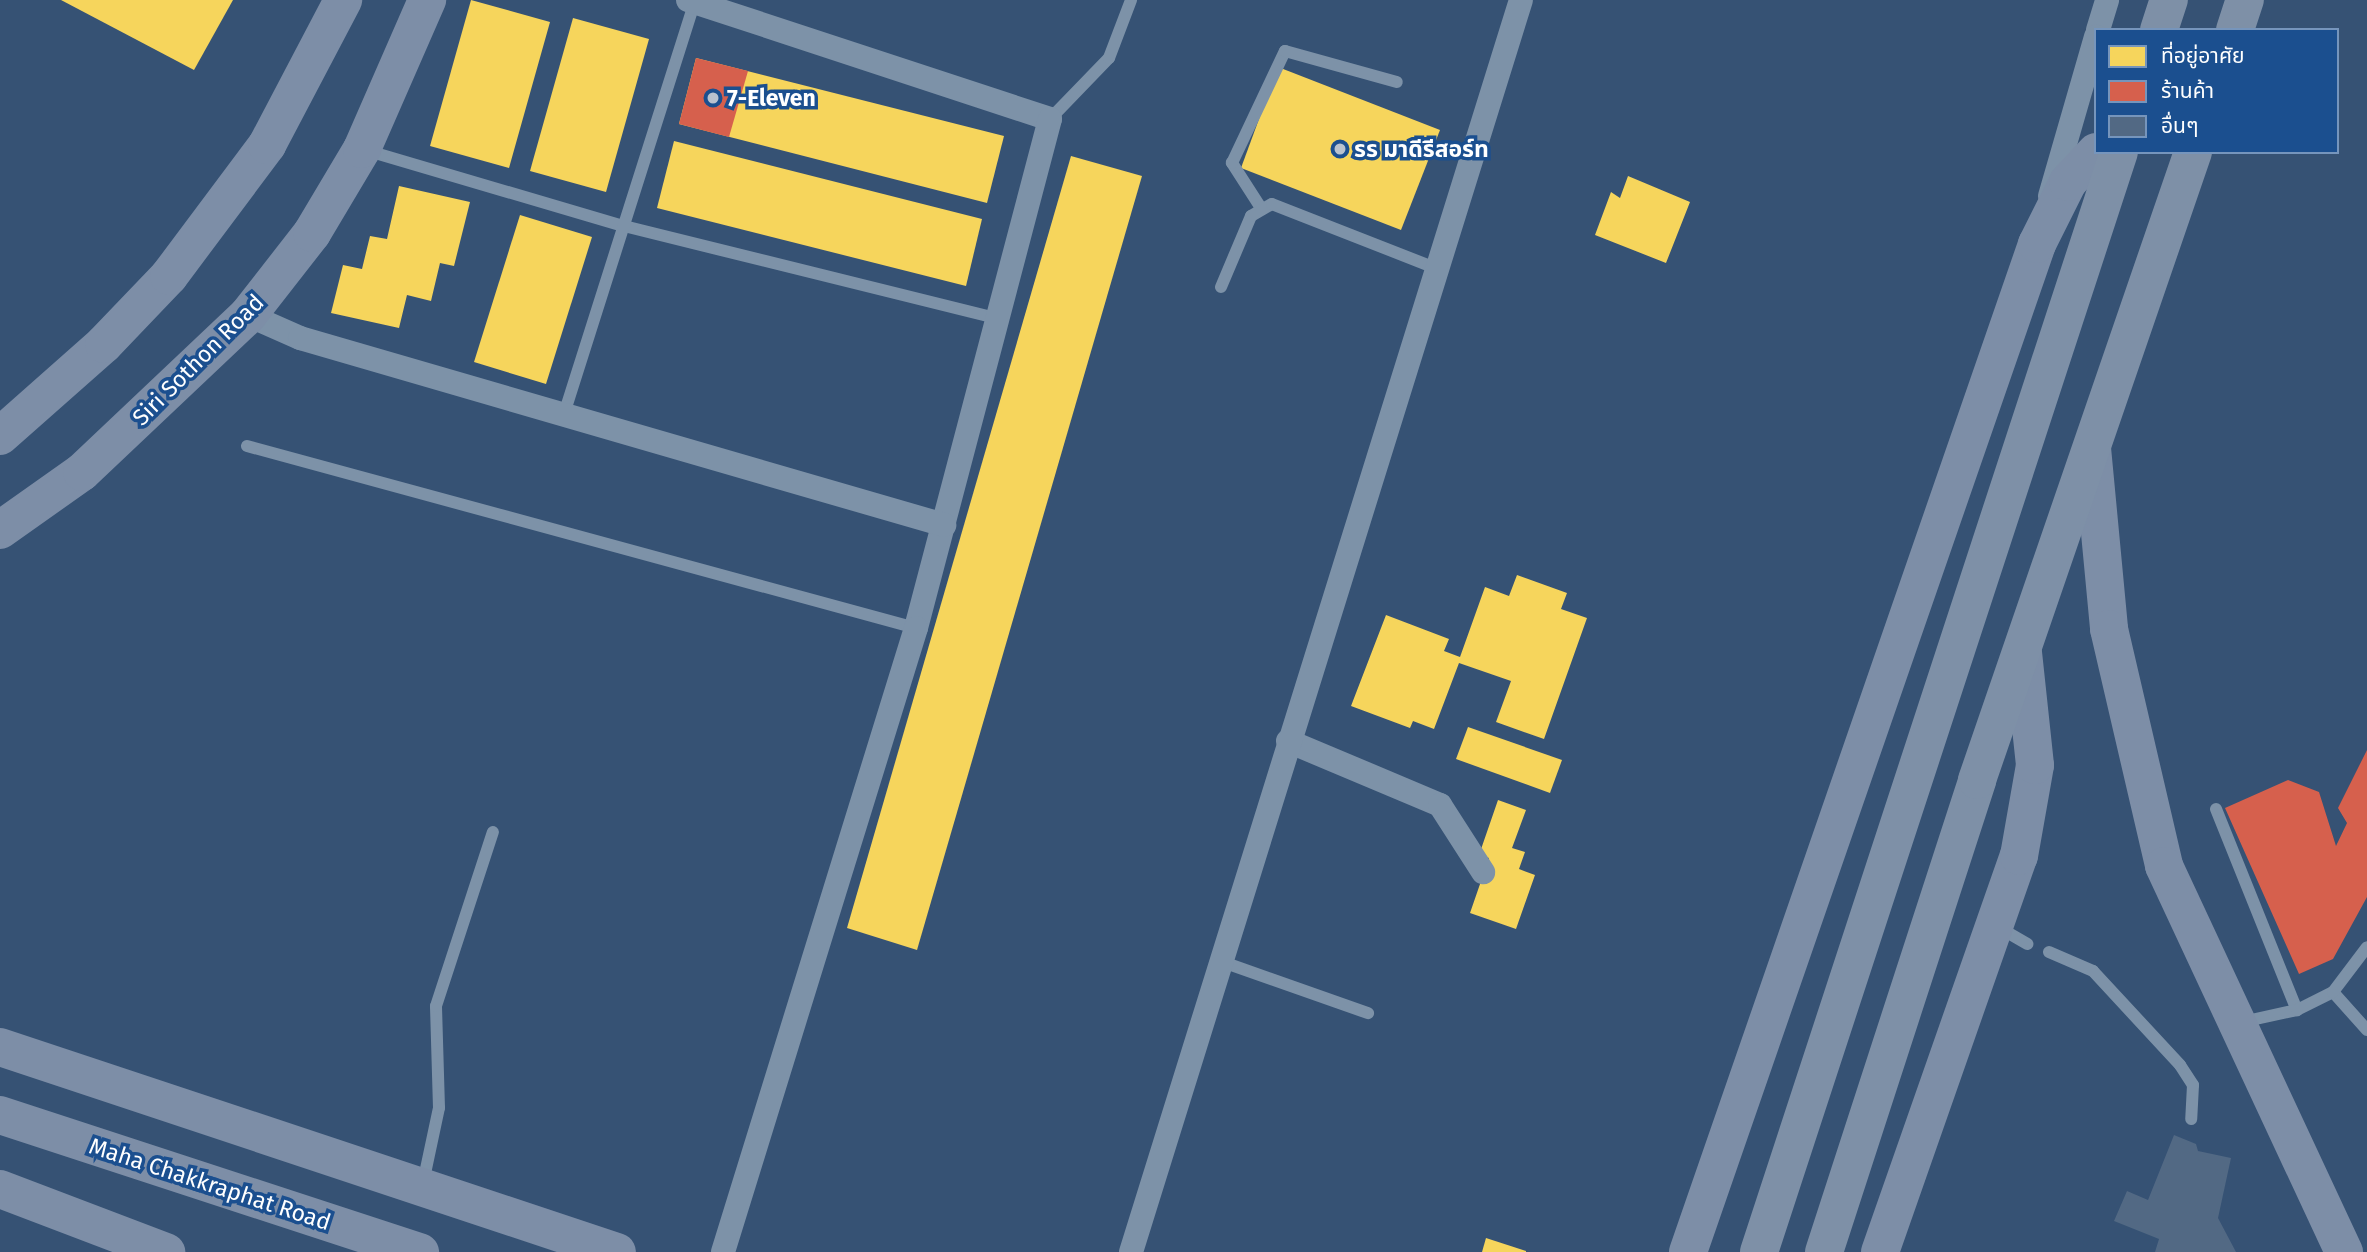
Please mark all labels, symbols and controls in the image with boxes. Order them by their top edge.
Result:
legend [2094,28,2339,154]
text: ที่อยู่อาศัย [2161,43,2245,69]
text: ร้านค้า [2161,78,2214,104]
place label: 7-Eleven [727,84,816,112]
marker: 7-Eleven [705,90,721,106]
text: อื่นๆ [2161,113,2198,139]
place label: รร มาดีรีสอร์ท [1354,135,1489,163]
marker: รร มาดีรีสอร์ท [1332,141,1348,157]
street label: Siri Sothon Road [127,289,269,431]
street label: Maha Chakkraphat Road [86,1132,334,1236]

